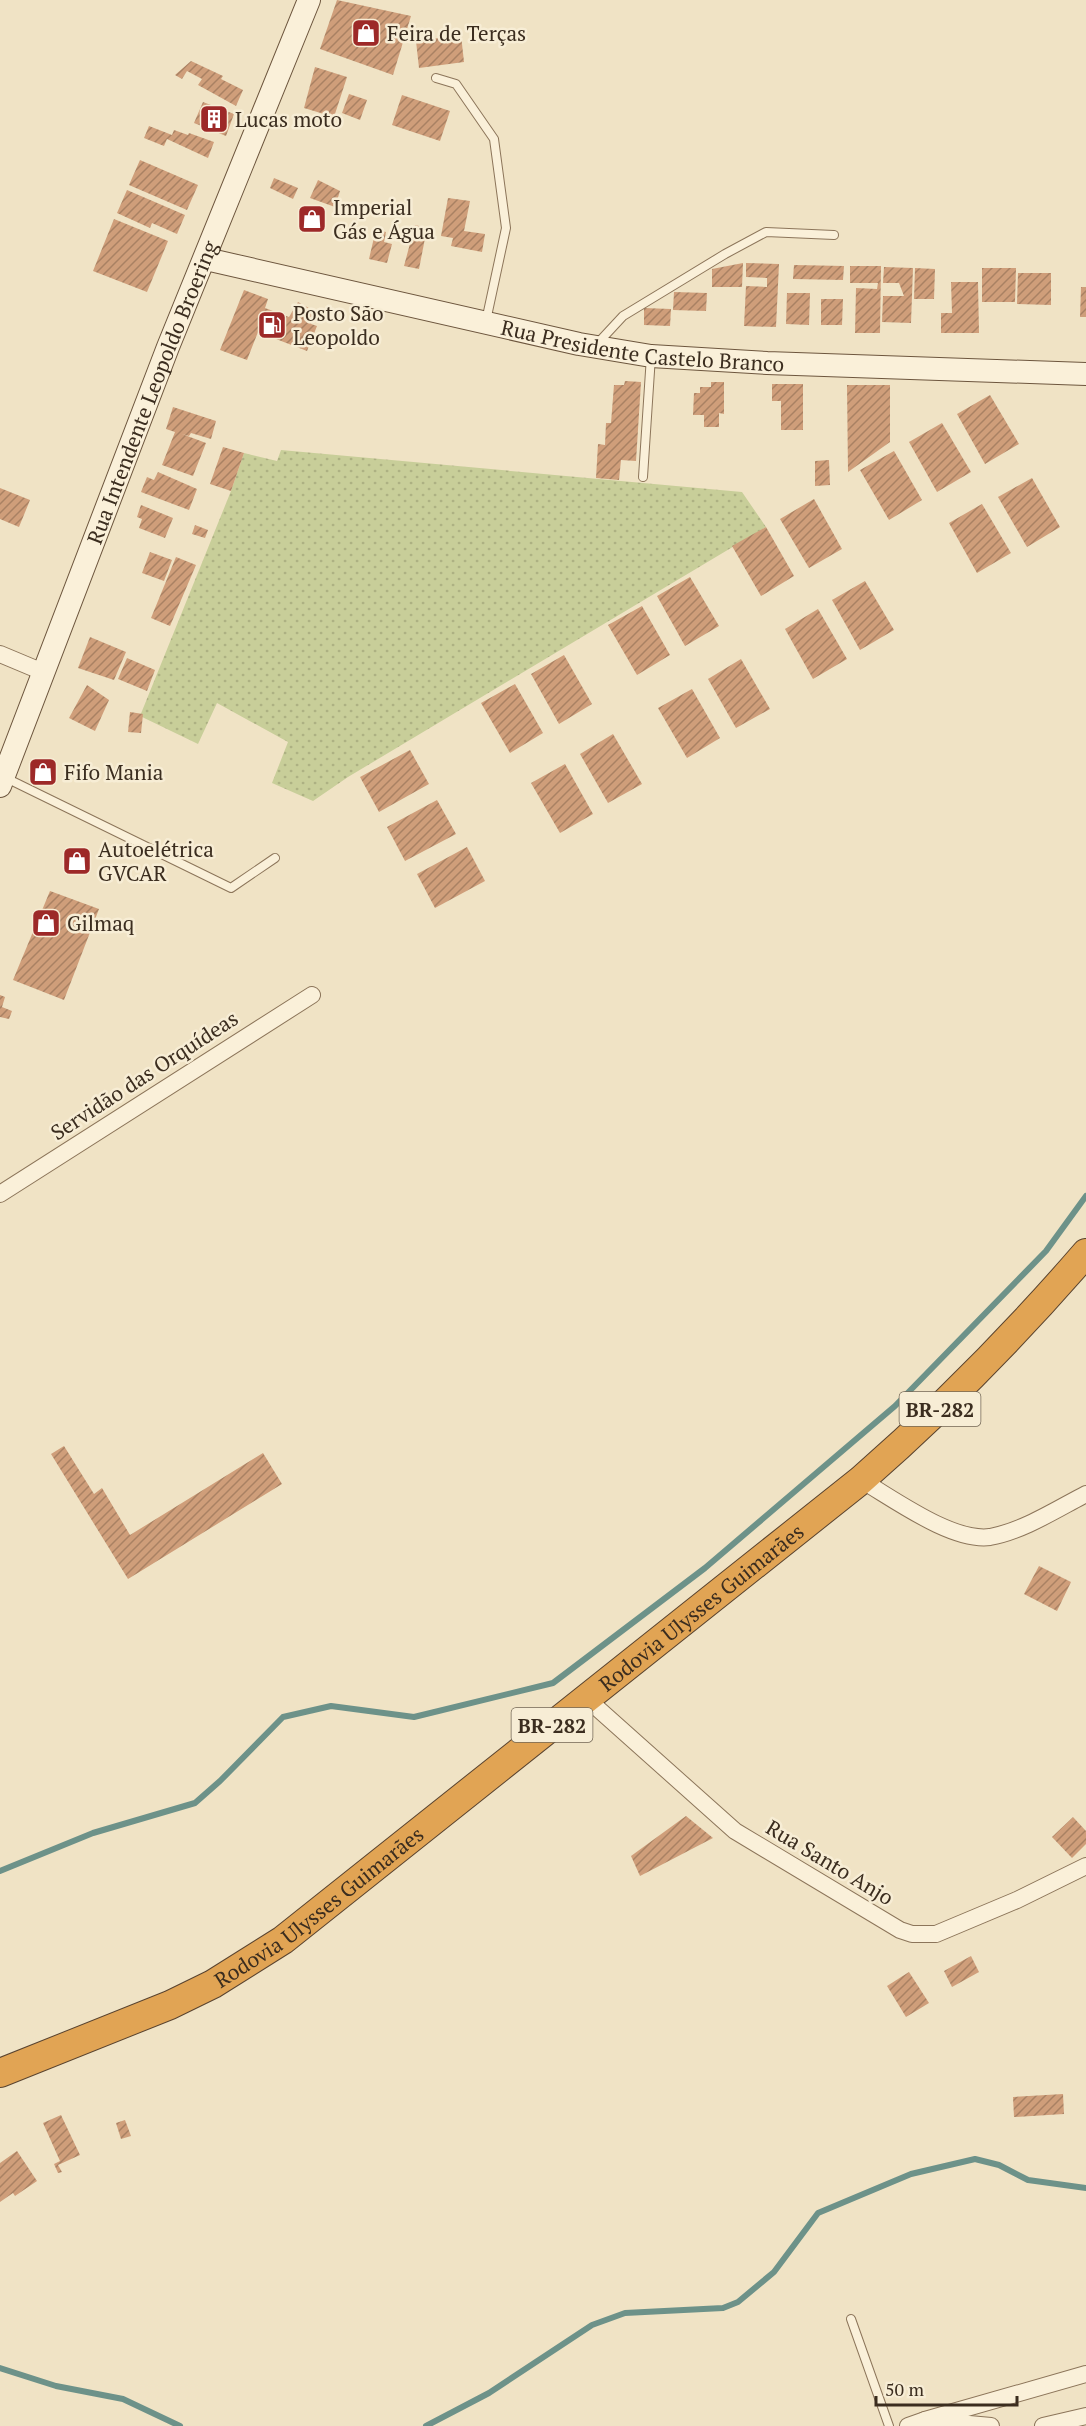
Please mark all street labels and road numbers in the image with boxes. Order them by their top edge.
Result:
street label: Rua Intendente Leopoldo Broering [80,236,224,548]
street label: Rua Presidente Castelo Branco [498,313,785,378]
street label: Servidão das Orquídeas [45,1004,243,1146]
road number: BR-282 [900,1392,980,1426]
street label: Rodovia Ulysses Guimarães [593,1517,809,1697]
road number: BR-282 [512,1708,592,1742]
street label: Rua Santo Anjo [761,1813,899,1911]
street label: Rodovia Ulysses Guimarães [209,1820,429,1994]

